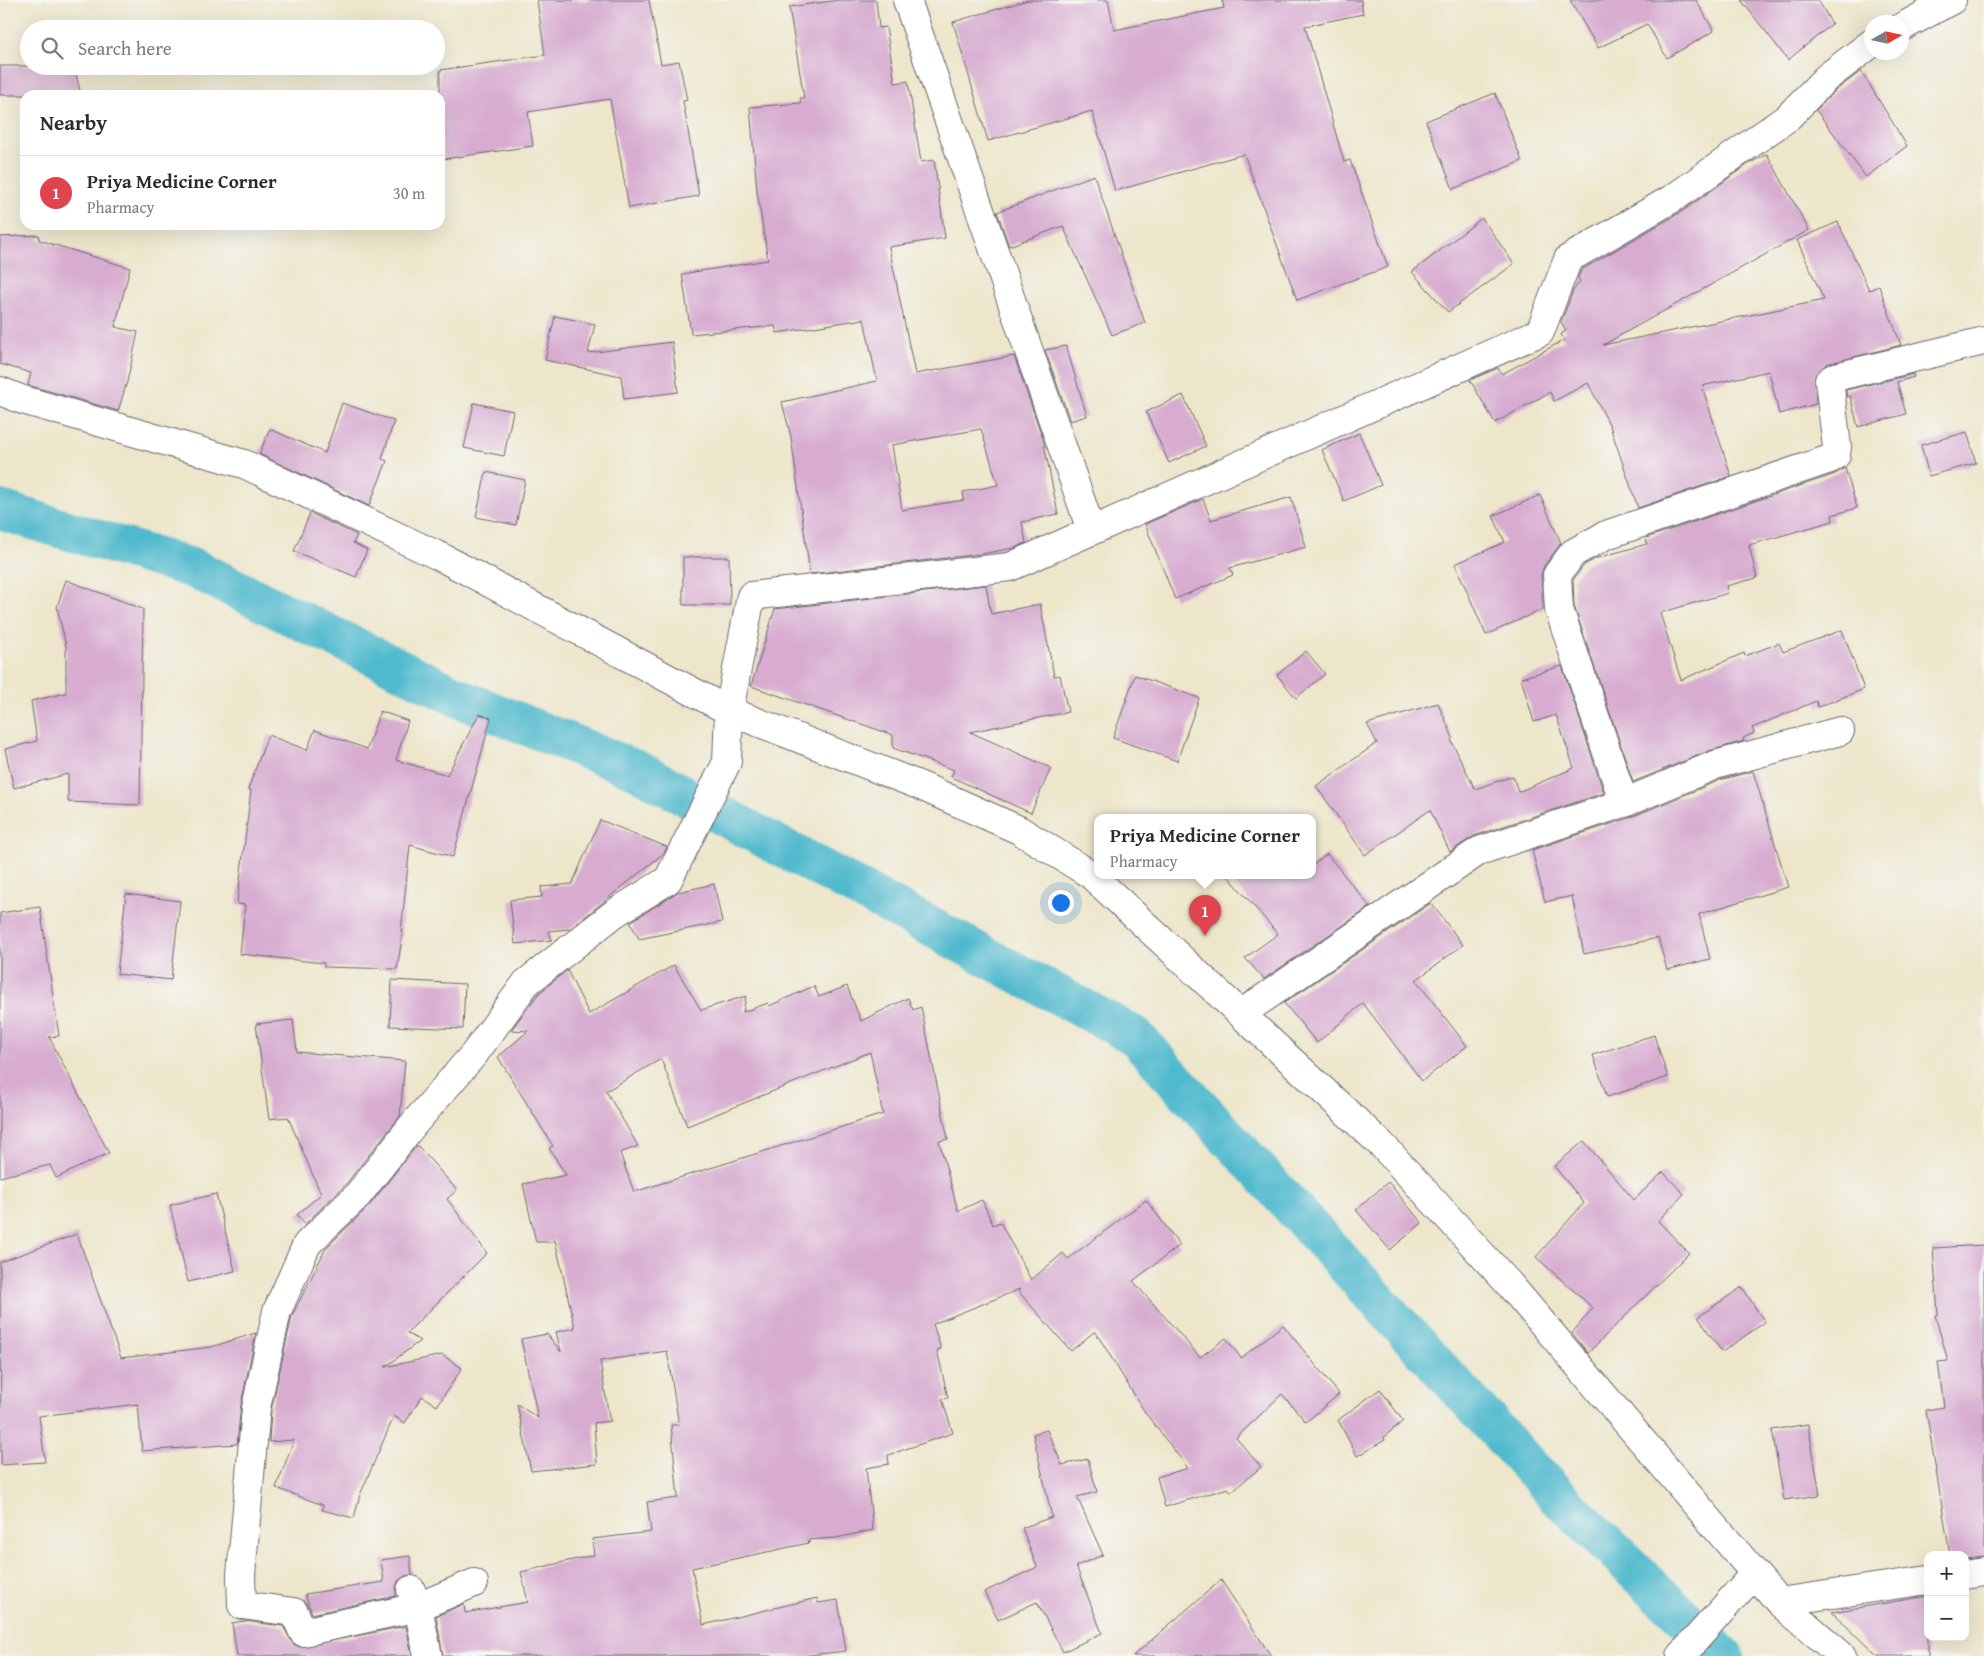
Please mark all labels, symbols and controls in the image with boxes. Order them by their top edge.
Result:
north arrow [1864,15,1909,60]
search box [20,20,445,75]
icon: search [38,34,66,62]
text: Search here [78,34,172,62]
text: Nearby [40,107,107,138]
text: Priya Medicine Corner [87,167,277,195]
text: 1 [52,181,60,205]
text: 30 m [393,181,425,205]
text: Pharmacy [87,195,154,219]
popup [1094,814,1316,879]
text: Priya Medicine Corner [1110,821,1300,849]
text: Pharmacy [1110,849,1178,873]
your location [1048,890,1074,916]
pin: 1 [1189,895,1221,936]
map controls [1924,1551,1969,1641]
button: + [1924,1551,1969,1596]
button: − [1924,1596,1969,1641]

